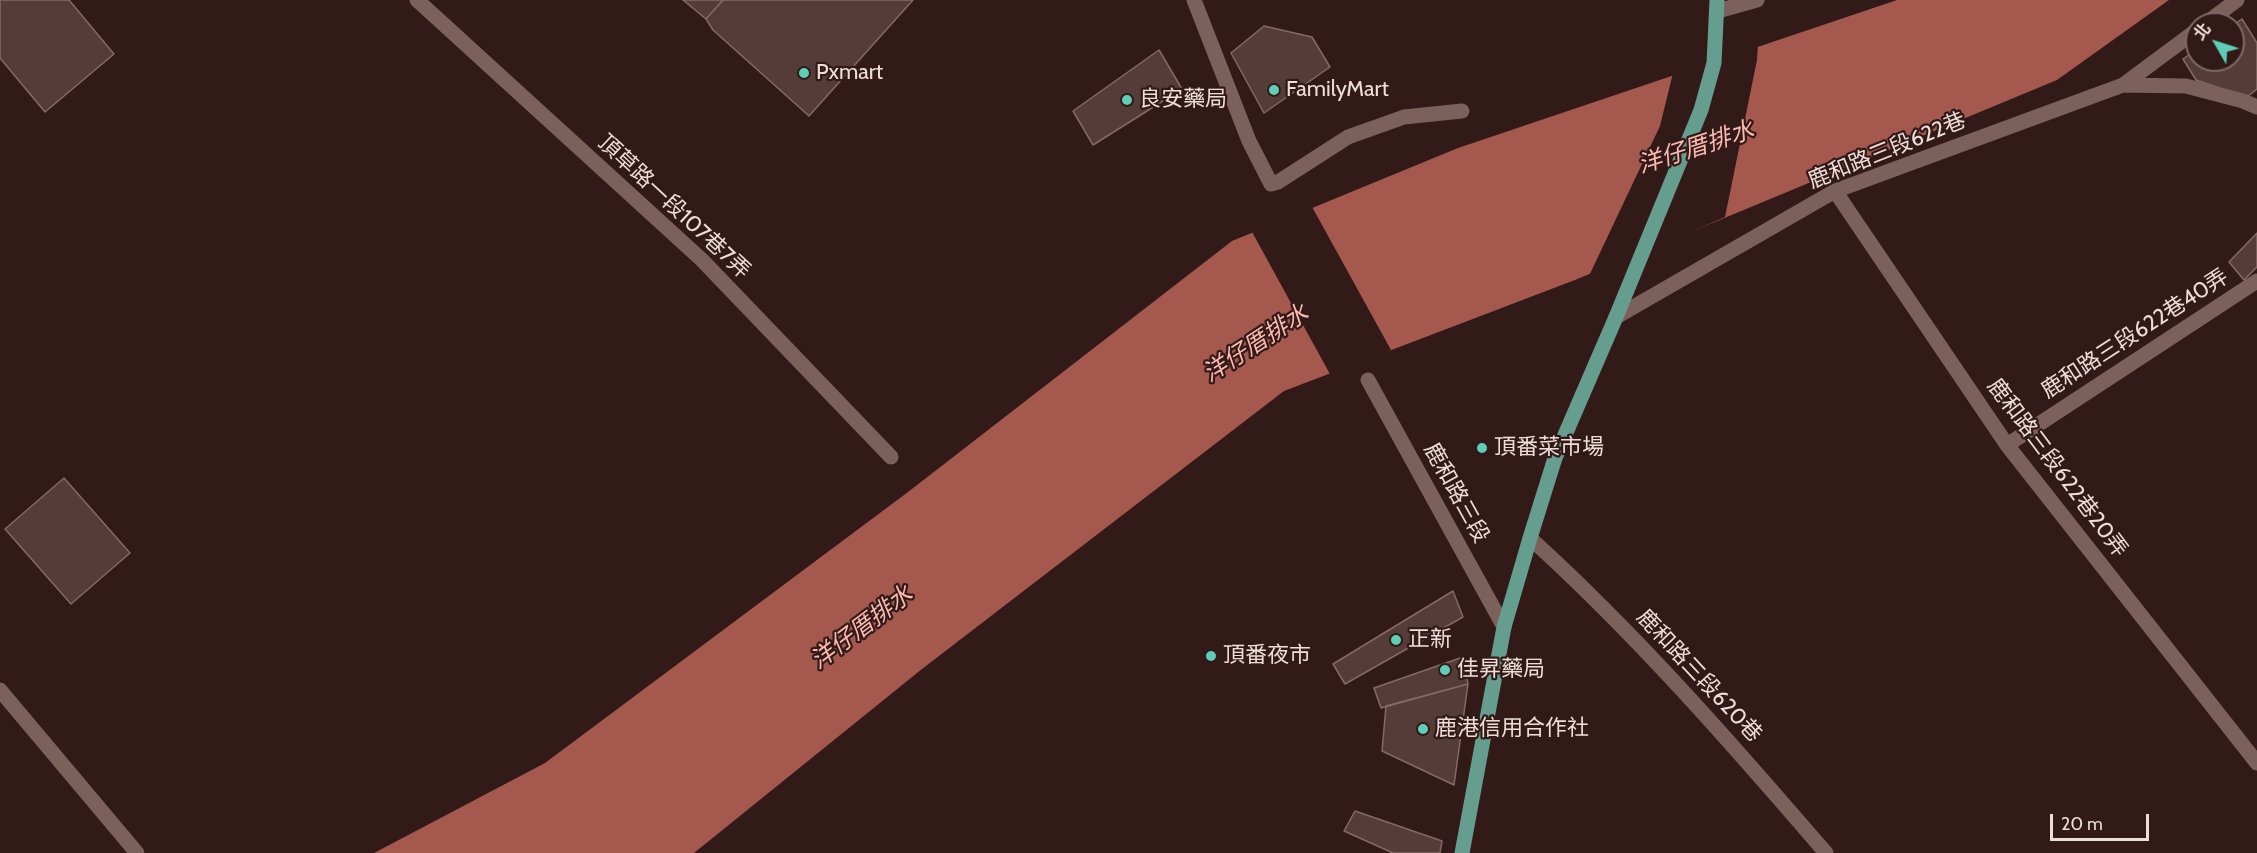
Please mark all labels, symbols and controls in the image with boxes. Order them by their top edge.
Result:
north arrow [2185,12,2245,72]
text: 北 [2190,19,2215,44]
place label: Pxmart [816,60,883,86]
marker: Pxmart [797,66,811,80]
place label: FamilyMart [1286,77,1389,103]
marker: FamilyMart [1267,83,1281,97]
place label: 良安藥局 [1139,87,1227,113]
marker: 良安藥局 [1120,93,1134,107]
street label: 鹿和路三段622巷 [1804,107,1970,195]
water label: 洋仔厝排水 [1634,116,1758,180]
street label: 頂草路一段107巷7弄 [592,130,756,284]
street label: 鹿和路三段622巷40弄 [2037,264,2233,404]
water label: 洋仔厝排水 [1198,299,1314,389]
street label: 鹿和路三段622巷20弄 [1981,374,2133,562]
place label: 頂番菜市場 [1494,435,1604,461]
street label: 鹿和路三段 [1418,438,1494,548]
marker: 頂番菜市場 [1475,441,1489,455]
water label: 洋仔厝排水 [805,580,919,676]
street label: 鹿和路三段620巷 [1631,604,1767,748]
place label: 正新 [1408,627,1452,653]
marker: 正新 [1389,633,1403,647]
place label: 頂番夜市 [1223,643,1311,669]
marker: 頂番夜市 [1204,649,1218,663]
place label: 佳昇藥局 [1457,657,1545,683]
marker: 佳昇藥局 [1438,663,1452,677]
place label: 鹿港信用合作社 [1435,716,1589,742]
marker: 鹿港信用合作社 [1416,722,1430,736]
scale bar [2053,802,2152,840]
text: 20 m [2061,813,2103,835]

